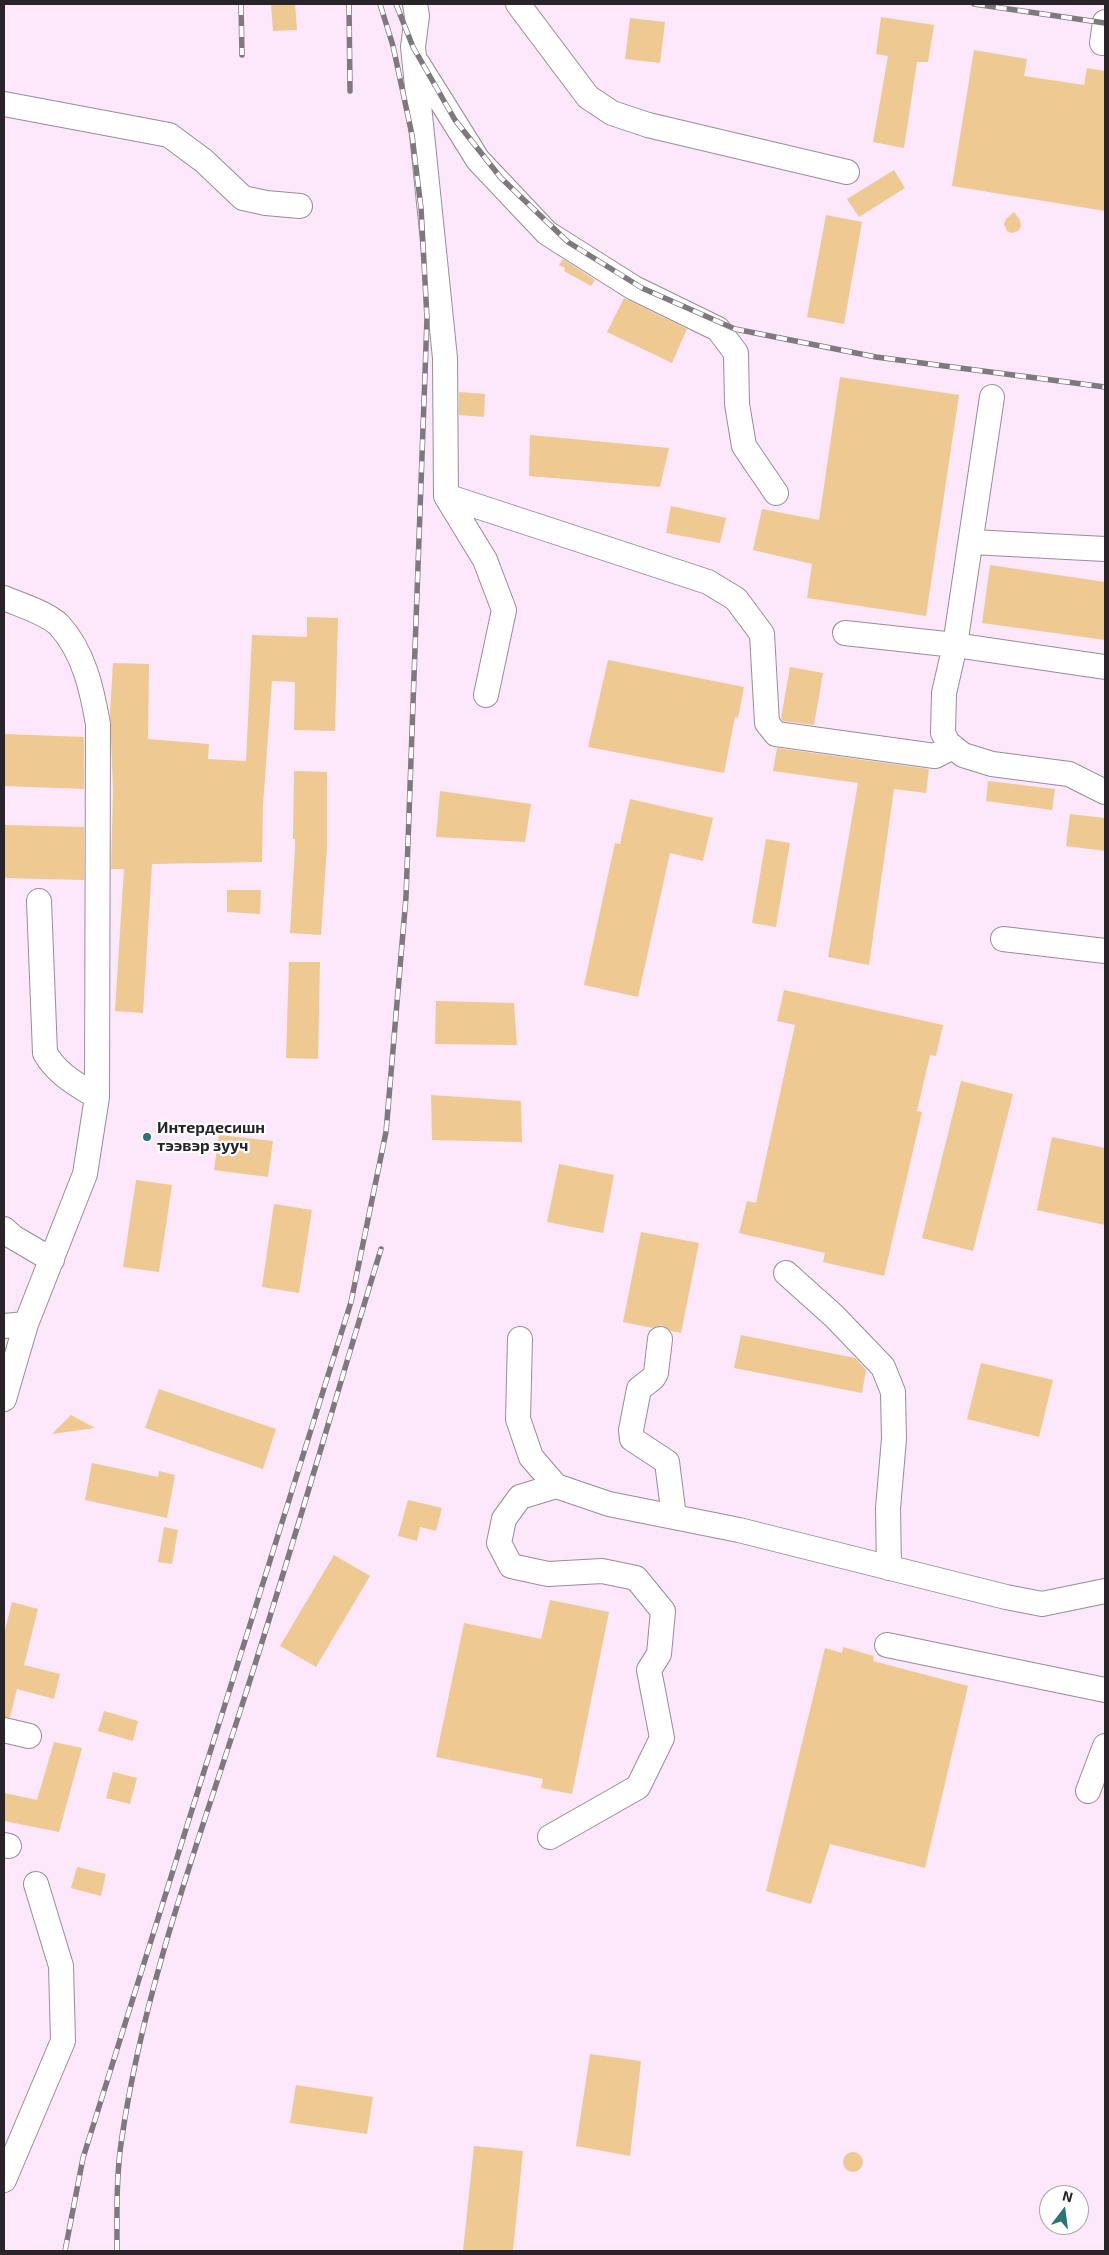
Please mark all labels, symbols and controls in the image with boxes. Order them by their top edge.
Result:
place label: Интердесишн тээвэр зууч [157,1118,265,1156]
marker: Интердесишн тээвэр зууч [141,1131,153,1143]
north arrow [1039,2185,1089,2235]
text: N [1061,2186,1075,2206]

